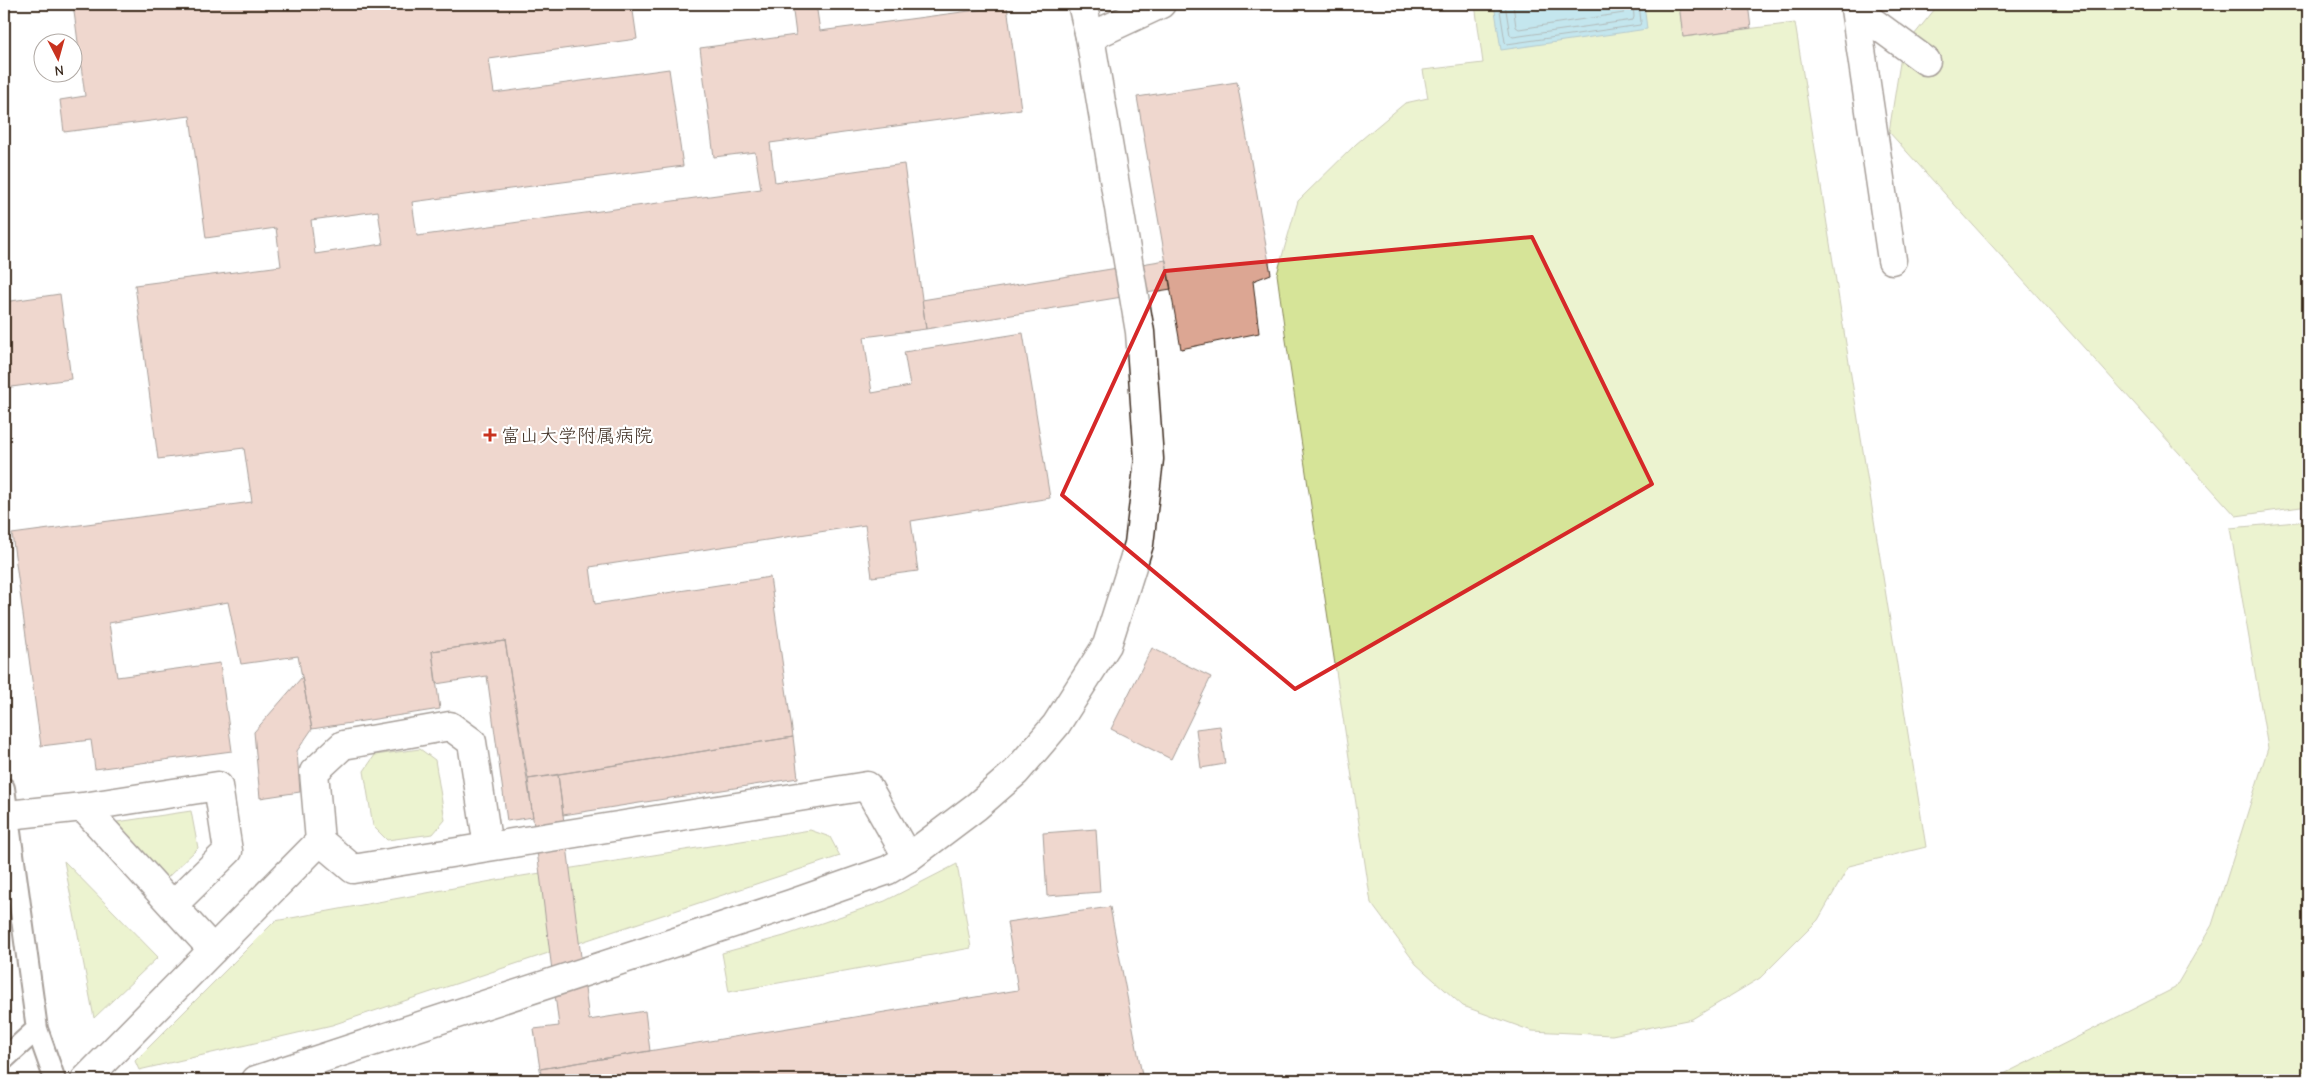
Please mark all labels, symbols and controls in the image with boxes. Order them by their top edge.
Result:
north arrow [32,32,82,82]
text: N [54,62,65,79]
place label: 富山大学附属病院 [501,425,653,447]
marker: 富山大学附属病院 [483,428,497,442]

